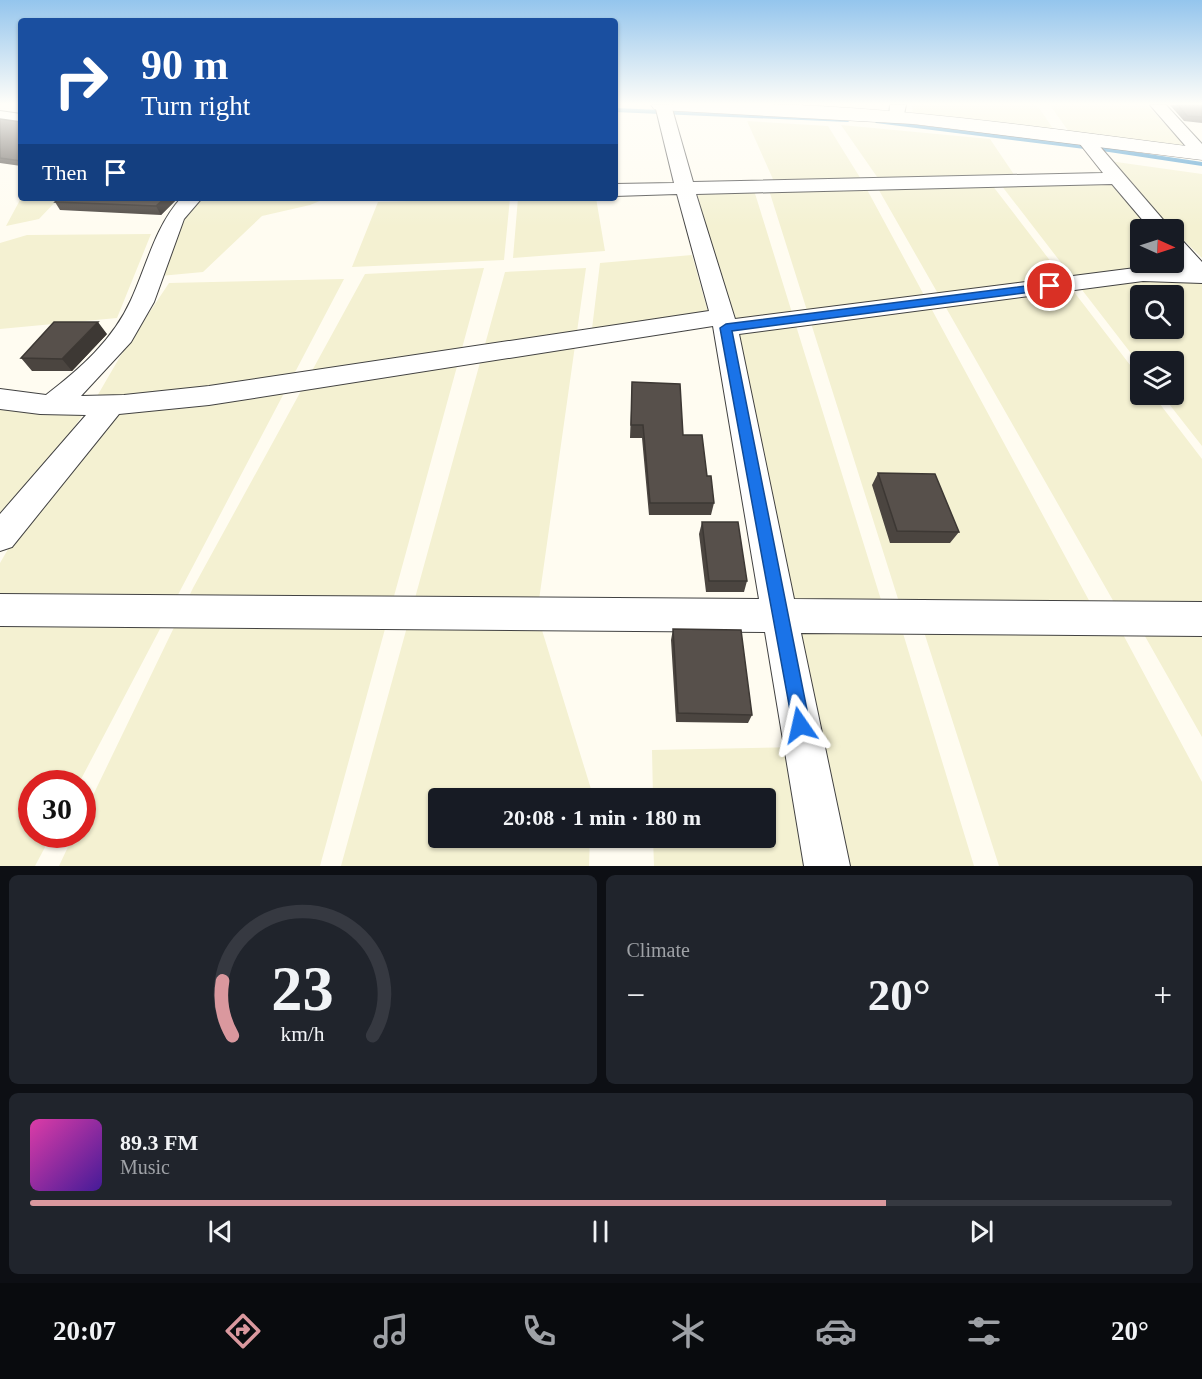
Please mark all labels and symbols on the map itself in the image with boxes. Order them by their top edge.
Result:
north arrow [1130,219,1184,273]
pin [1024,260,1075,311]
position arrow [768,693,832,757]
speed limit sign: 30 [18,770,96,848]

